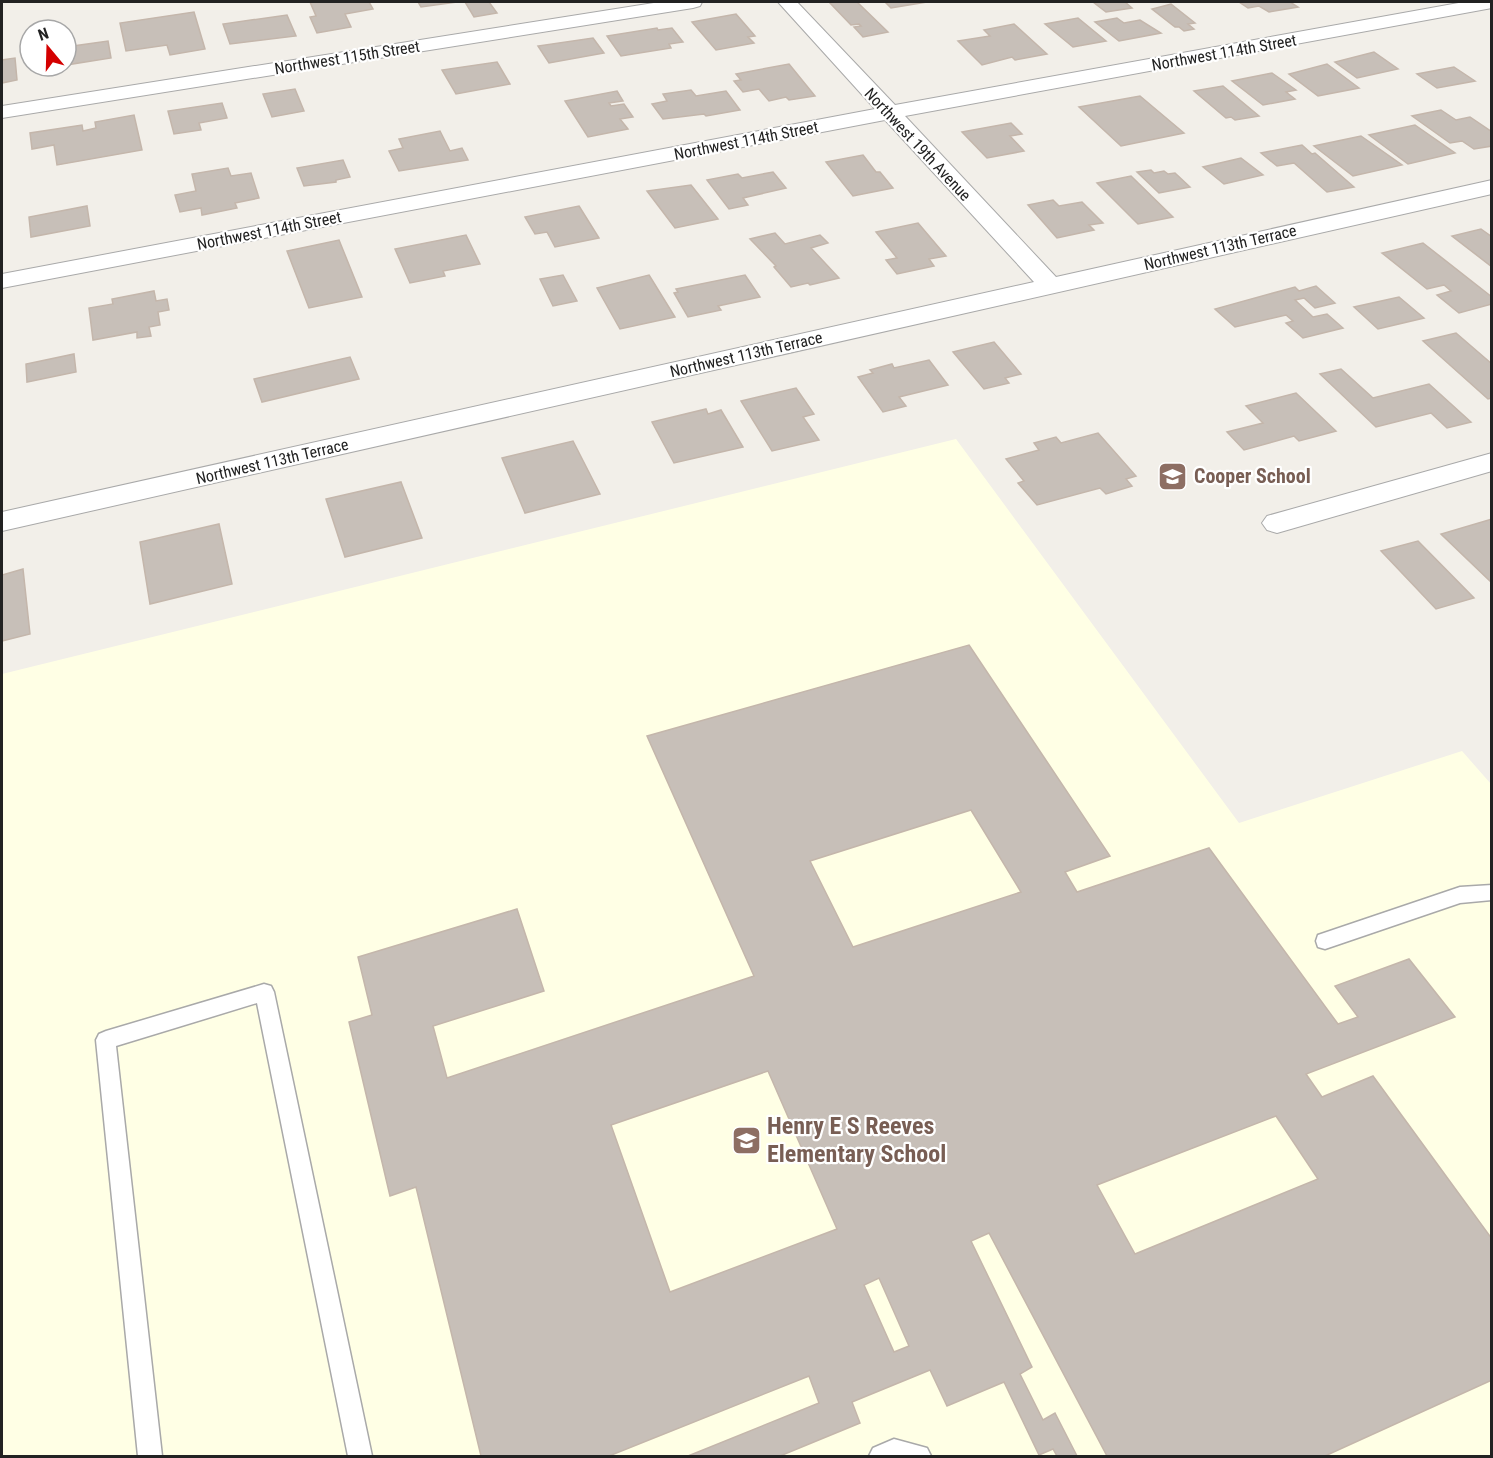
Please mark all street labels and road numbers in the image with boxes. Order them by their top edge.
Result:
street label: Northwest 114th Street [1150,30,1298,75]
street label: Northwest 115th Street [273,37,421,78]
street label: Northwest 19th Avenue [860,84,975,205]
street label: Northwest 114th Street [672,117,820,164]
street label: Northwest 114th Street [195,207,343,254]
street label: Northwest 113th Terrace [1142,221,1298,274]
street label: Northwest 113th Terrace [668,328,824,381]
street label: Northwest 113th Terrace [194,435,350,488]

